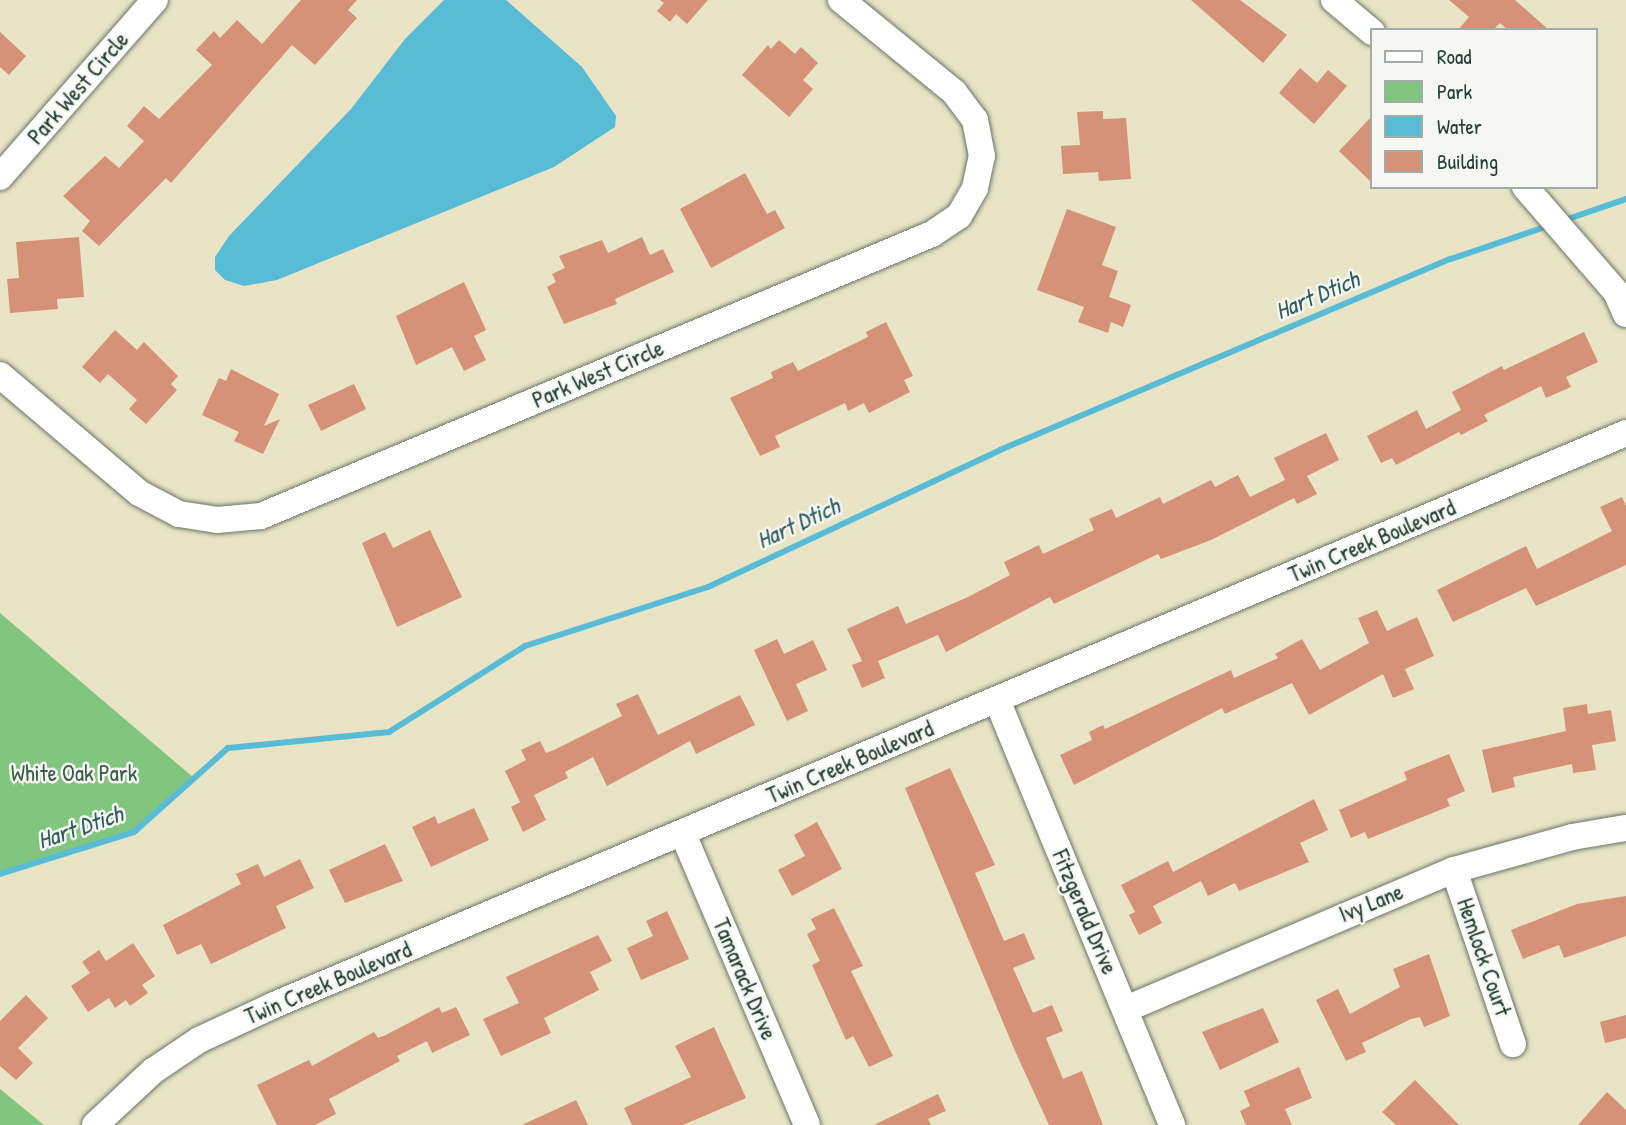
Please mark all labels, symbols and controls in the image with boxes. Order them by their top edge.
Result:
street label: Park West Circle [22,26,134,150]
legend [1370,28,1598,189]
text: Road [1437,42,1471,71]
text: Park [1437,77,1472,106]
text: Water [1437,112,1482,141]
text: Building [1437,147,1498,176]
water label: Hart Dtich [1271,265,1363,325]
street label: Park West Circle [528,334,668,414]
water label: Hart Dtich [752,491,844,555]
street label: Twin Creek Boulevard [1285,493,1459,589]
street label: Twin Creek Boulevard [763,714,937,810]
park label: White Oak Park [11,759,137,787]
water label: Hart Dtich [34,799,126,855]
street label: Fitzgerald Drive [1046,846,1124,978]
street label: Ivy Lane [1335,878,1407,928]
street label: Hemlock Court [1451,895,1517,1019]
street label: Tamarack Drive [707,914,783,1044]
street label: Twin Creek Boulevard [241,935,415,1031]

